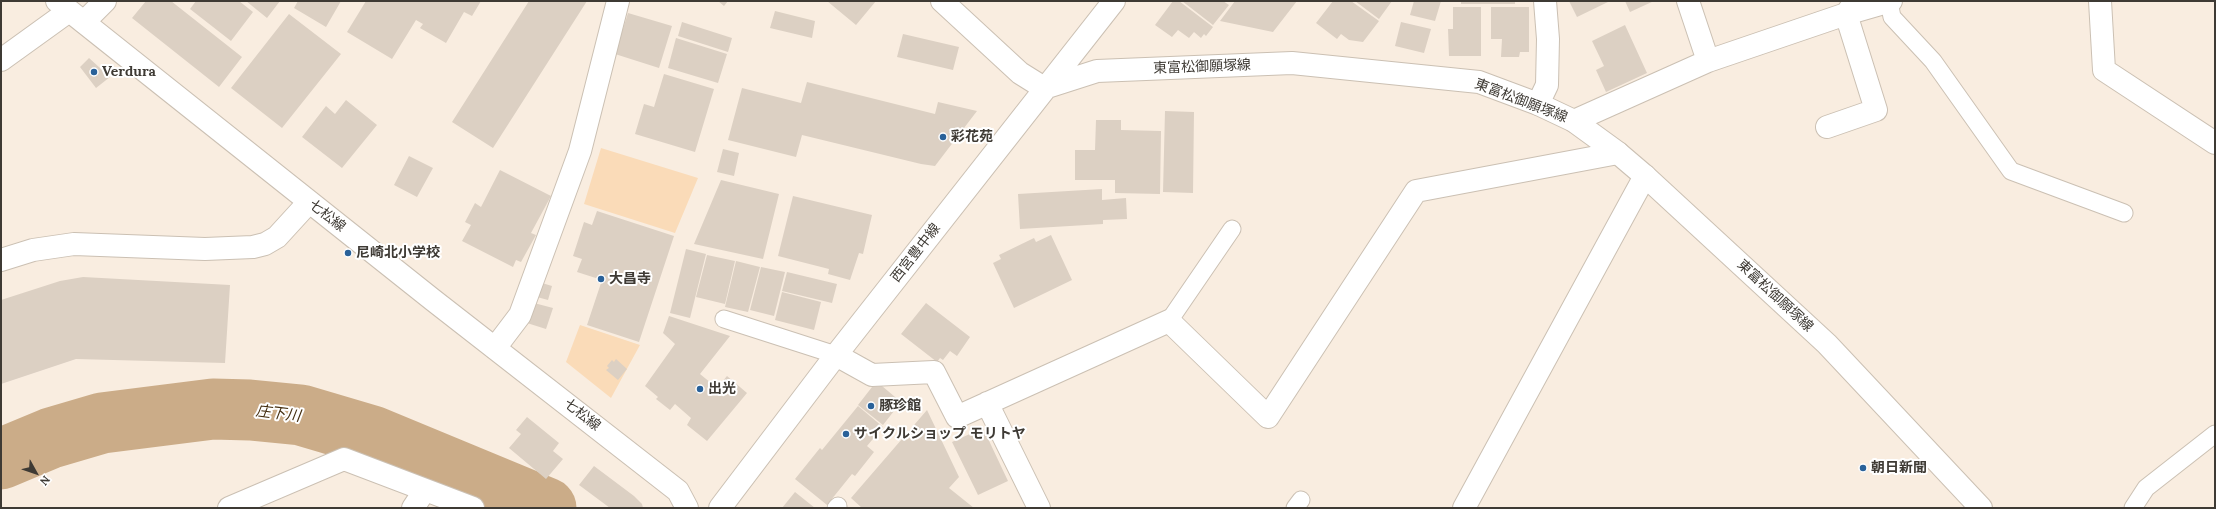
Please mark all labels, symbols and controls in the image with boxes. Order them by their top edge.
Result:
street label: 東富松御願塚線 [1153,57,1251,77]
place label: Verdura [102,64,156,80]
marker: Verdura [89,67,99,77]
street label: 東富松御願塚線 [1472,76,1570,126]
place label: 彩花苑 [951,129,993,145]
marker: 彩花苑 [938,132,948,142]
street label: 七松線 [305,196,349,236]
street label: 西宮豊中線 [888,220,944,286]
place label: 尼崎北小学校 [356,245,440,261]
marker: 尼崎北小学校 [343,248,353,258]
street label: 東富松御願塚線 [1733,256,1817,336]
place label: 大昌寺 [609,271,651,287]
marker: 大昌寺 [596,274,606,284]
place label: 出光 [708,381,736,397]
marker: 出光 [695,384,705,394]
street label: 七松線 [560,395,604,435]
place label: 豚珍館 [879,398,921,414]
marker: 豚珍館 [866,401,876,411]
water label: 庄下川 [255,402,301,426]
place label: サイクルショップ モリトヤ [854,426,1026,442]
marker: サイクルショップ モリトヤ [841,429,851,439]
north arrow [16,453,56,493]
place label: 朝日新聞 [1871,460,1927,476]
marker: 朝日新聞 [1858,463,1868,473]
text: N [37,473,53,488]

